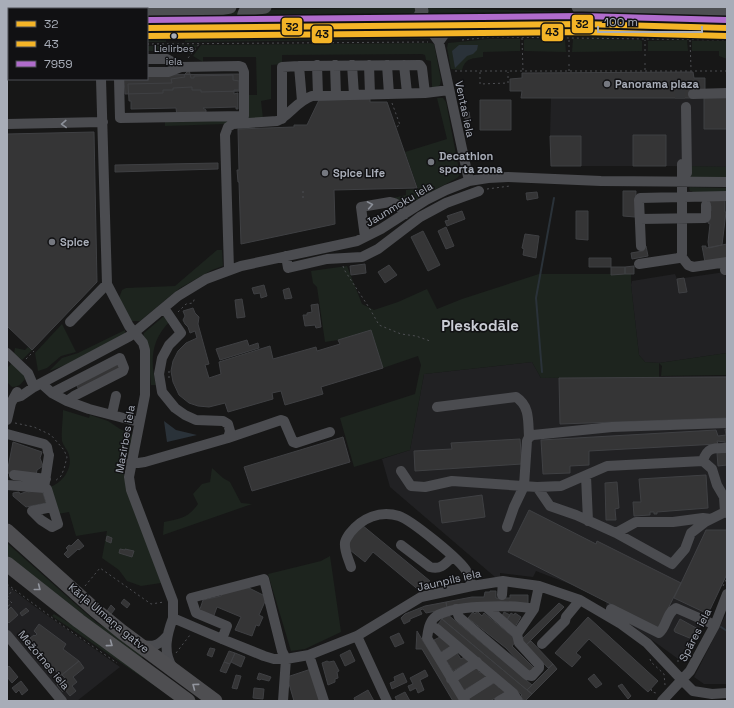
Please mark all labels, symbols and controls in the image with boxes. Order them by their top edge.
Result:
legend [8,8,148,80]
scale bar [598,8,702,34]
line badge: 32 [571,14,594,34]
text: 100 m [604,14,638,30]
text: 32 [44,16,58,32]
line badge: 32 [281,17,303,36]
text: 32 [575,17,589,31]
text: 32 [285,20,299,34]
line badge: 43 [541,23,564,42]
line badge: 43 [311,25,333,44]
text: 43 [545,25,559,39]
text: 43 [315,27,329,41]
marker: Lielirbes iela [169,31,179,41]
text: 43 [44,36,59,52]
place label: Lielirbes iela [154,42,194,68]
text: 7959 [44,56,73,72]
place label: Panorama plaza [615,77,700,91]
street label: Ventas iela [452,79,478,139]
marker: Panorama plaza [602,79,612,89]
one-way arrow [61,119,67,128]
place label: Decathlon sporta zona [439,149,503,176]
marker: Decathlon sporta zona [426,157,436,167]
place label: Spice Life [333,166,385,180]
marker: Spice Life [320,168,330,178]
street label: Jaunmoku iela [363,178,436,230]
one-way arrow [367,202,373,210]
place label: Spice [60,235,89,249]
marker: Spice [47,237,57,247]
district label: Pleskodāle [441,316,519,335]
street label: Mazirbes iela [112,403,138,474]
street label: Jaunpils iela [416,566,483,594]
street label: Kārļa Ulmaņa gatve [66,580,152,656]
one-way arrow [33,584,40,591]
street label: Spāres iela [676,606,715,664]
street label: Mežotnes iela [15,627,73,693]
one-way arrow [106,639,113,647]
one-way arrow [193,684,200,691]

